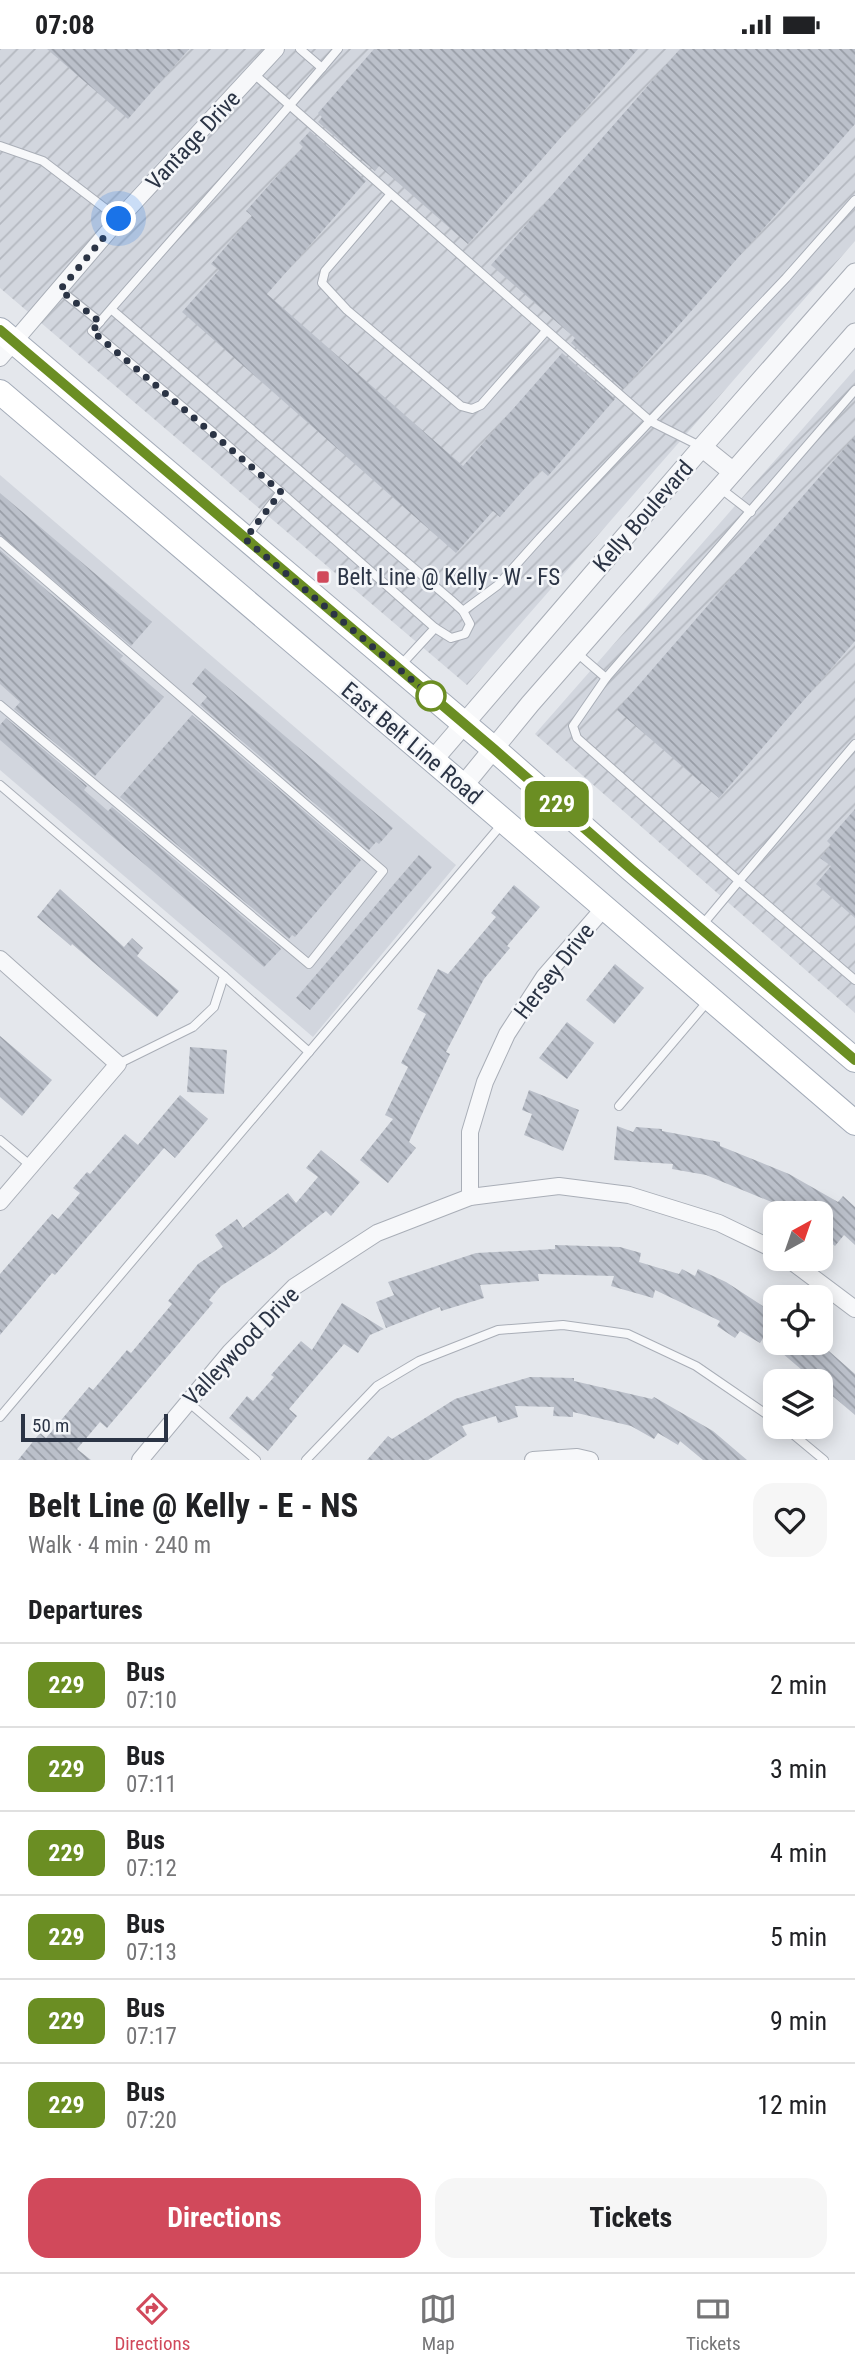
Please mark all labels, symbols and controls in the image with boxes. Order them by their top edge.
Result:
text: 07:08 [35,10,95,40]
street label: Vantage Drive [141,85,246,195]
your location [101,201,136,236]
street label: Kelly Boulevard [588,455,699,577]
place label: Belt Line @ Kelly - W - FS [337,564,560,591]
marker: Belt Line @ Kelly - W - FS [315,569,331,585]
street label: East Belt Line Road [336,677,488,810]
unlabelled marker [416,681,446,711]
line badge: 229 [517,781,597,827]
text: 229 [539,790,575,818]
street label: Hersey Drive [509,918,600,1025]
north arrow [763,1201,833,1271]
map controls [763,1201,833,1439]
street label: Valleywood Drive [178,1281,305,1411]
button: locate [763,1285,833,1355]
button: layers [763,1369,833,1439]
scale bar [21,1411,168,1443]
text: 50 m [32,1414,69,1437]
button: heart [753,1483,827,1557]
text: Belt Line @ Kelly - E - NS [28,1486,358,1525]
text: Walk · 4 min · 240 m [28,1532,211,1559]
text: Departures [28,1595,143,1625]
text: Bus [126,1657,165,1687]
text: 2 min [770,1670,827,1700]
text: 229 [48,1671,85,1699]
text: 07:10 [126,1687,177,1714]
text: Bus [126,1741,165,1771]
text: 3 min [770,1754,827,1784]
text: 229 [48,1755,85,1783]
text: 07:11 [126,1771,177,1798]
text: Bus [126,1825,165,1855]
text: 4 min [770,1838,827,1868]
text: 229 [48,1839,85,1867]
text: 07:12 [126,1855,177,1882]
text: Bus [126,1909,165,1939]
text: 5 min [770,1922,827,1952]
text: 229 [48,1923,85,1951]
text: 07:13 [126,1939,177,1966]
text: Bus [126,1993,165,2023]
text: 9 min [770,2006,827,2036]
text: 229 [48,2007,85,2035]
text: 07:17 [126,2023,177,2050]
text: Bus [126,2077,165,2107]
text: 12 min [757,2090,827,2120]
text: 229 [48,2091,85,2119]
text: 07:20 [126,2107,177,2134]
button: Directions [28,2178,421,2258]
button: Tickets [435,2178,827,2258]
tab: Directions [114,2290,190,2355]
tab: Map [419,2290,457,2355]
tab: Tickets [686,2290,741,2355]

